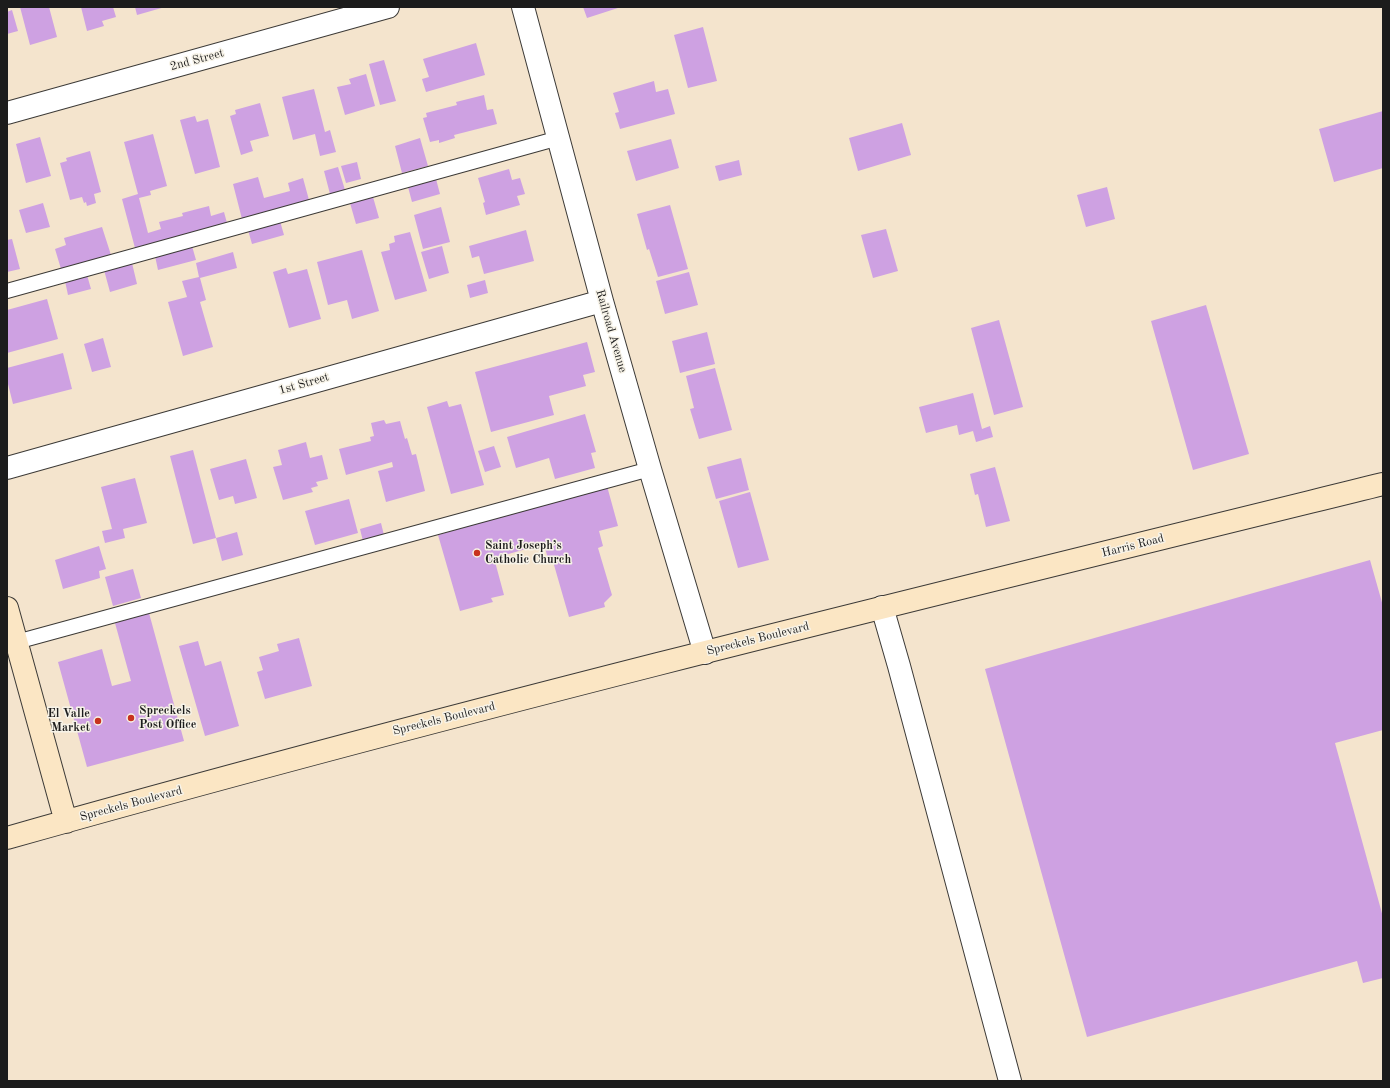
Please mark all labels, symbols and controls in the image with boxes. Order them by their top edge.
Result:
street label: 2nd Street [169,46,225,74]
street label: Railroad Avenue [592,288,630,374]
street label: 1st Street [277,370,331,398]
street label: Harris Road [1100,531,1166,561]
place label: Saint Joseph’s Catholic Church [485,539,571,567]
marker: Saint Joseph’s Catholic Church [472,548,482,558]
street label: Spreckels Boulevard [705,619,811,659]
street label: Spreckels Boulevard [391,699,497,739]
place label: Spreckels Post Office [139,704,197,732]
place label: El Valle Market [47,707,90,735]
marker: Spreckels Post Office [126,713,136,723]
marker: El Valle Market [93,716,103,726]
street label: Spreckels Boulevard [78,783,184,825]

